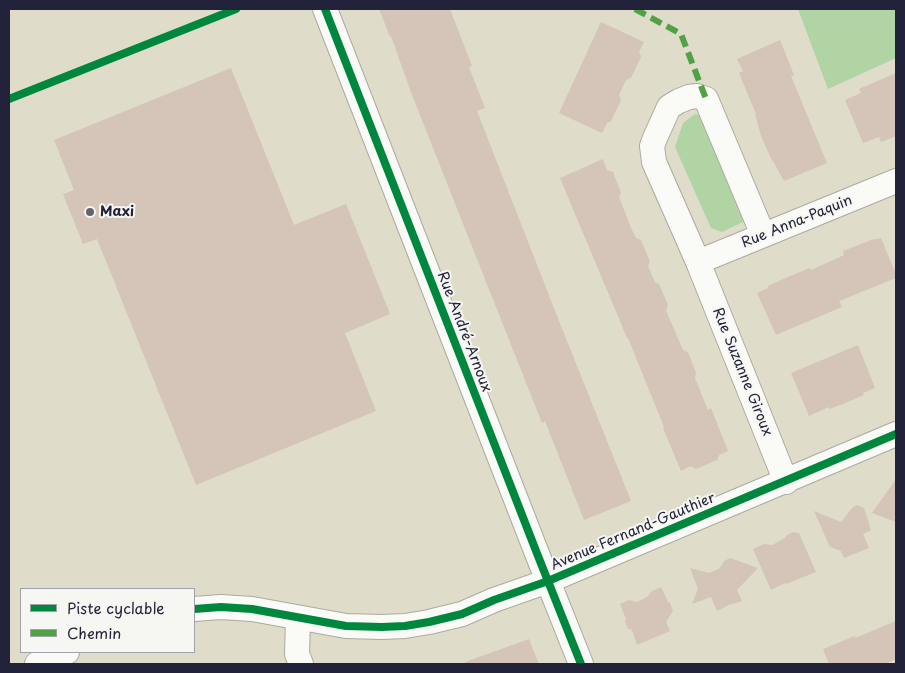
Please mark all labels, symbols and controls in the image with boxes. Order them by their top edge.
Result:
street label: Rue Anna-Paquin [739,192,855,252]
place label: Maxi [100,204,134,220]
marker: Maxi [84,206,96,218]
street label: Rue André-Arnoux [433,269,495,395]
street label: Rue Suzanne Giroux [709,305,775,439]
street label: Avenue Fernand-Gauthier [548,490,718,574]
legend [20,588,195,653]
text: Piste cyclable [67,596,164,619]
text: Chemin [67,621,121,644]

